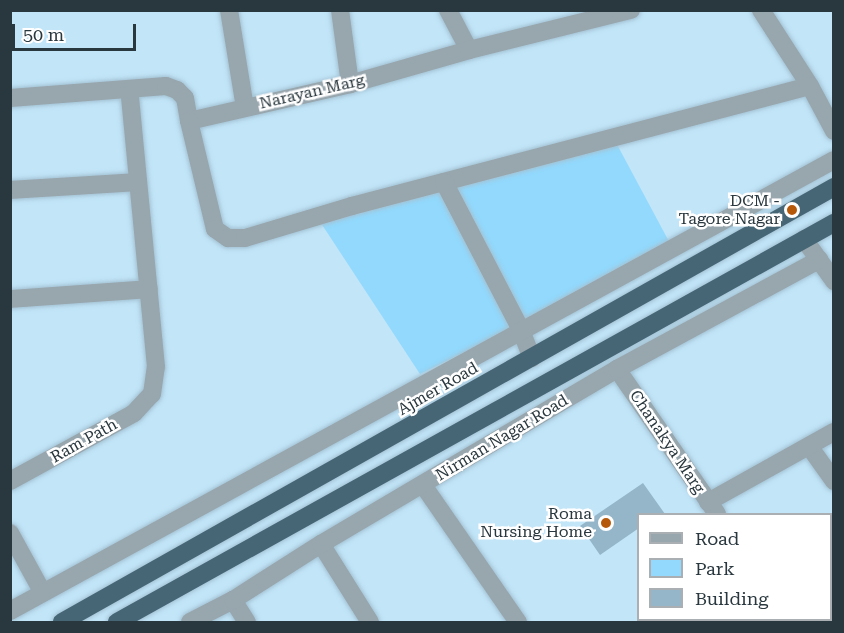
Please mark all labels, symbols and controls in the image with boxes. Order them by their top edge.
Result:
scale bar [15,12,140,50]
text: 50 m [23,24,64,45]
street label: Narayan Marg [258,71,366,113]
place label: DCM - Tagore Nagar [679,191,780,229]
marker: DCM - Tagore Nagar [785,203,799,217]
street label: Ajmer Road [395,358,481,420]
street label: Chanakya Marg [625,387,709,497]
street label: Nirman Nagar Road [432,391,572,485]
street label: Ram Path [47,415,121,467]
place label: Roma Nursing Home [480,504,592,542]
legend [637,513,832,621]
marker: Roma Nursing Home [597,514,615,532]
text: Road [695,528,739,549]
text: Park [695,558,735,579]
text: Building [695,588,769,609]

